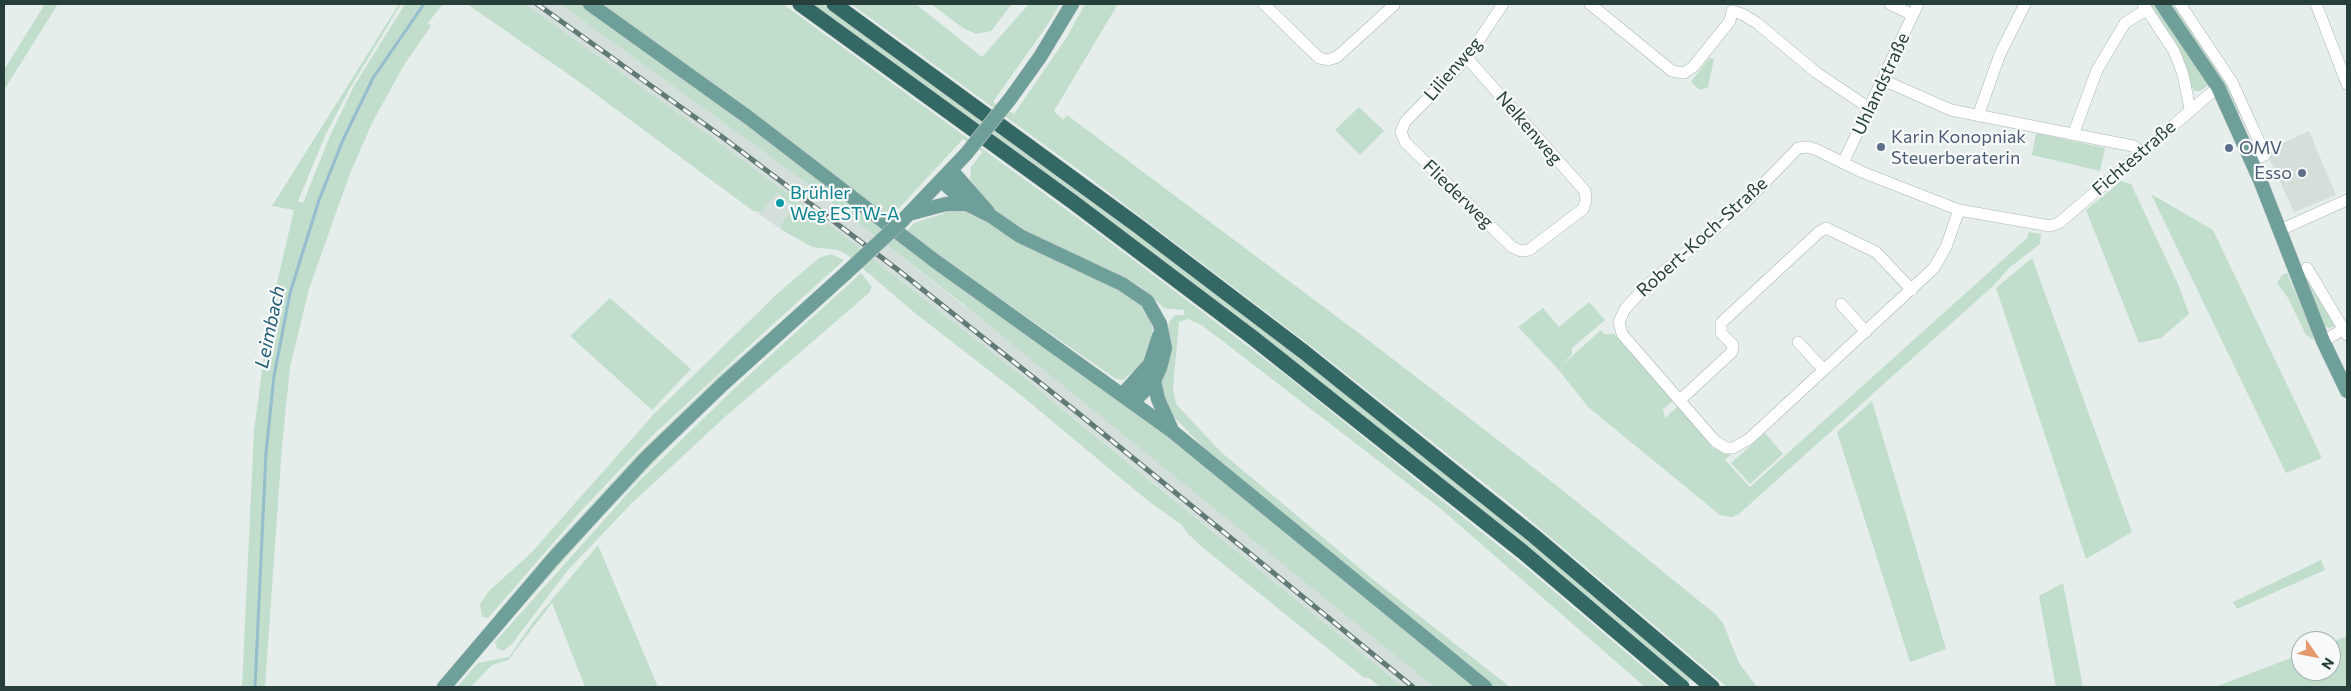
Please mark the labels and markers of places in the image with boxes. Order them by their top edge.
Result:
place label: Karin Konopniak Steuerberaterin [1891,126,2026,168]
place label: OMV [2239,137,2282,159]
marker: Karin Konopniak Steuerberaterin [1875,141,1887,153]
marker: OMV [2223,142,2235,154]
place label: Esso [2254,162,2292,184]
marker: Esso [2296,167,2308,179]
place label: Brühler Weg ESTW-A [790,182,899,224]
marker: Brühler Weg ESTW-A [774,197,786,209]

